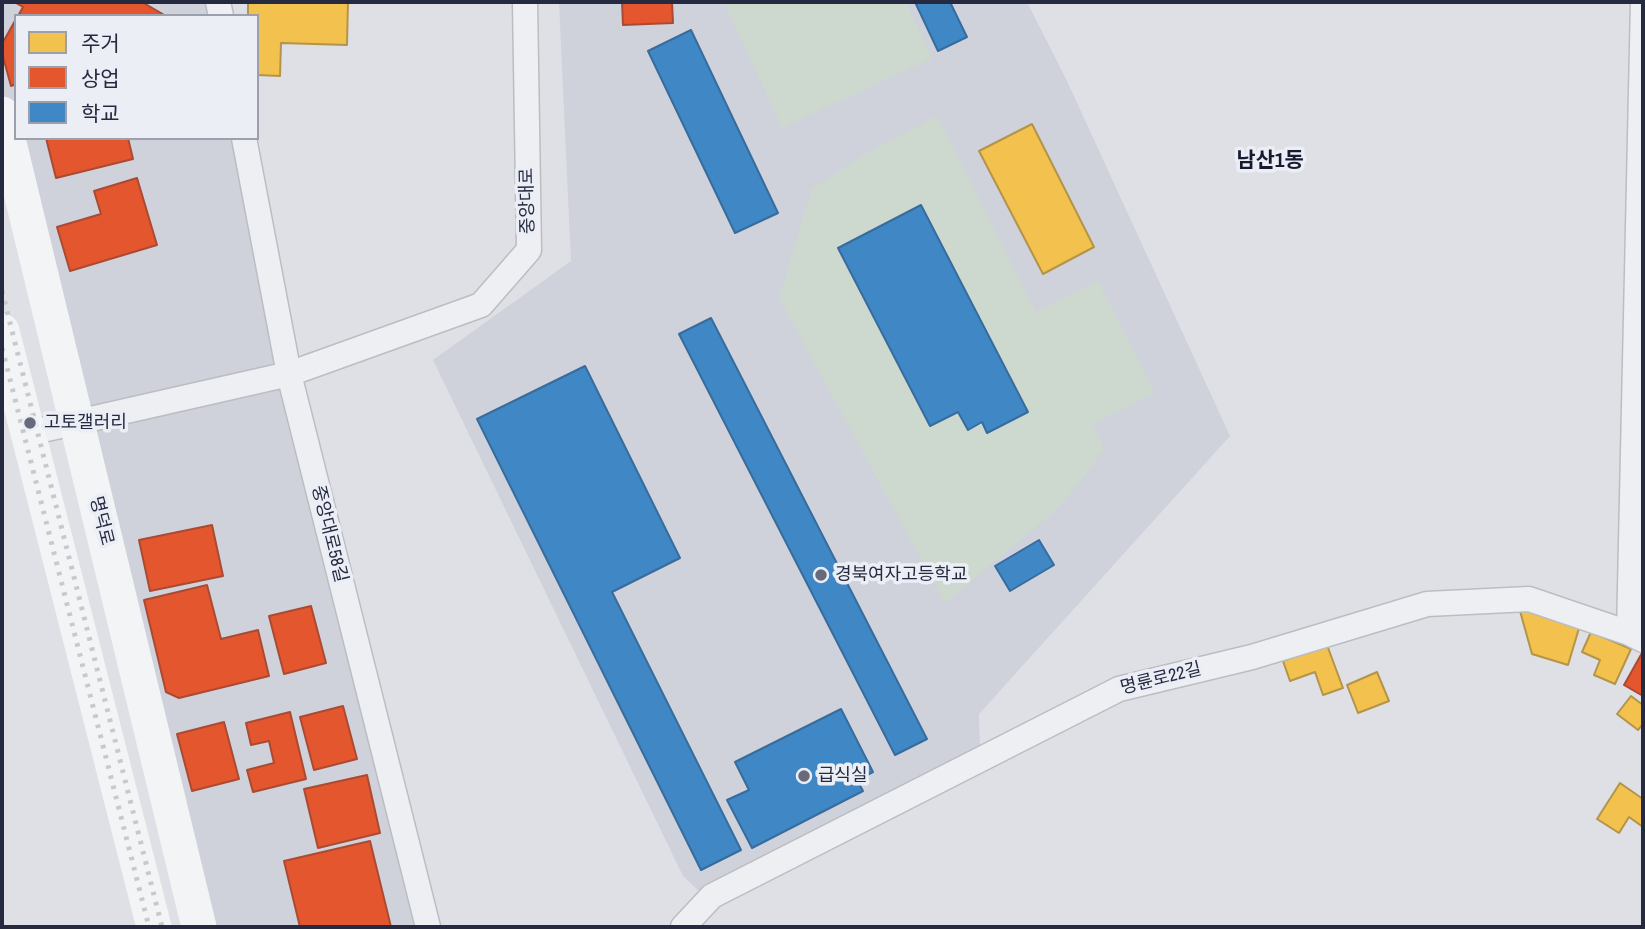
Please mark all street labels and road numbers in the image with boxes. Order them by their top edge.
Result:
street label: 중앙대로 [517,168,539,234]
street label: 중앙대로58길 [307,483,351,585]
street label: 명덕로 [85,494,117,548]
street label: 명륜로22길 [1118,659,1204,699]

